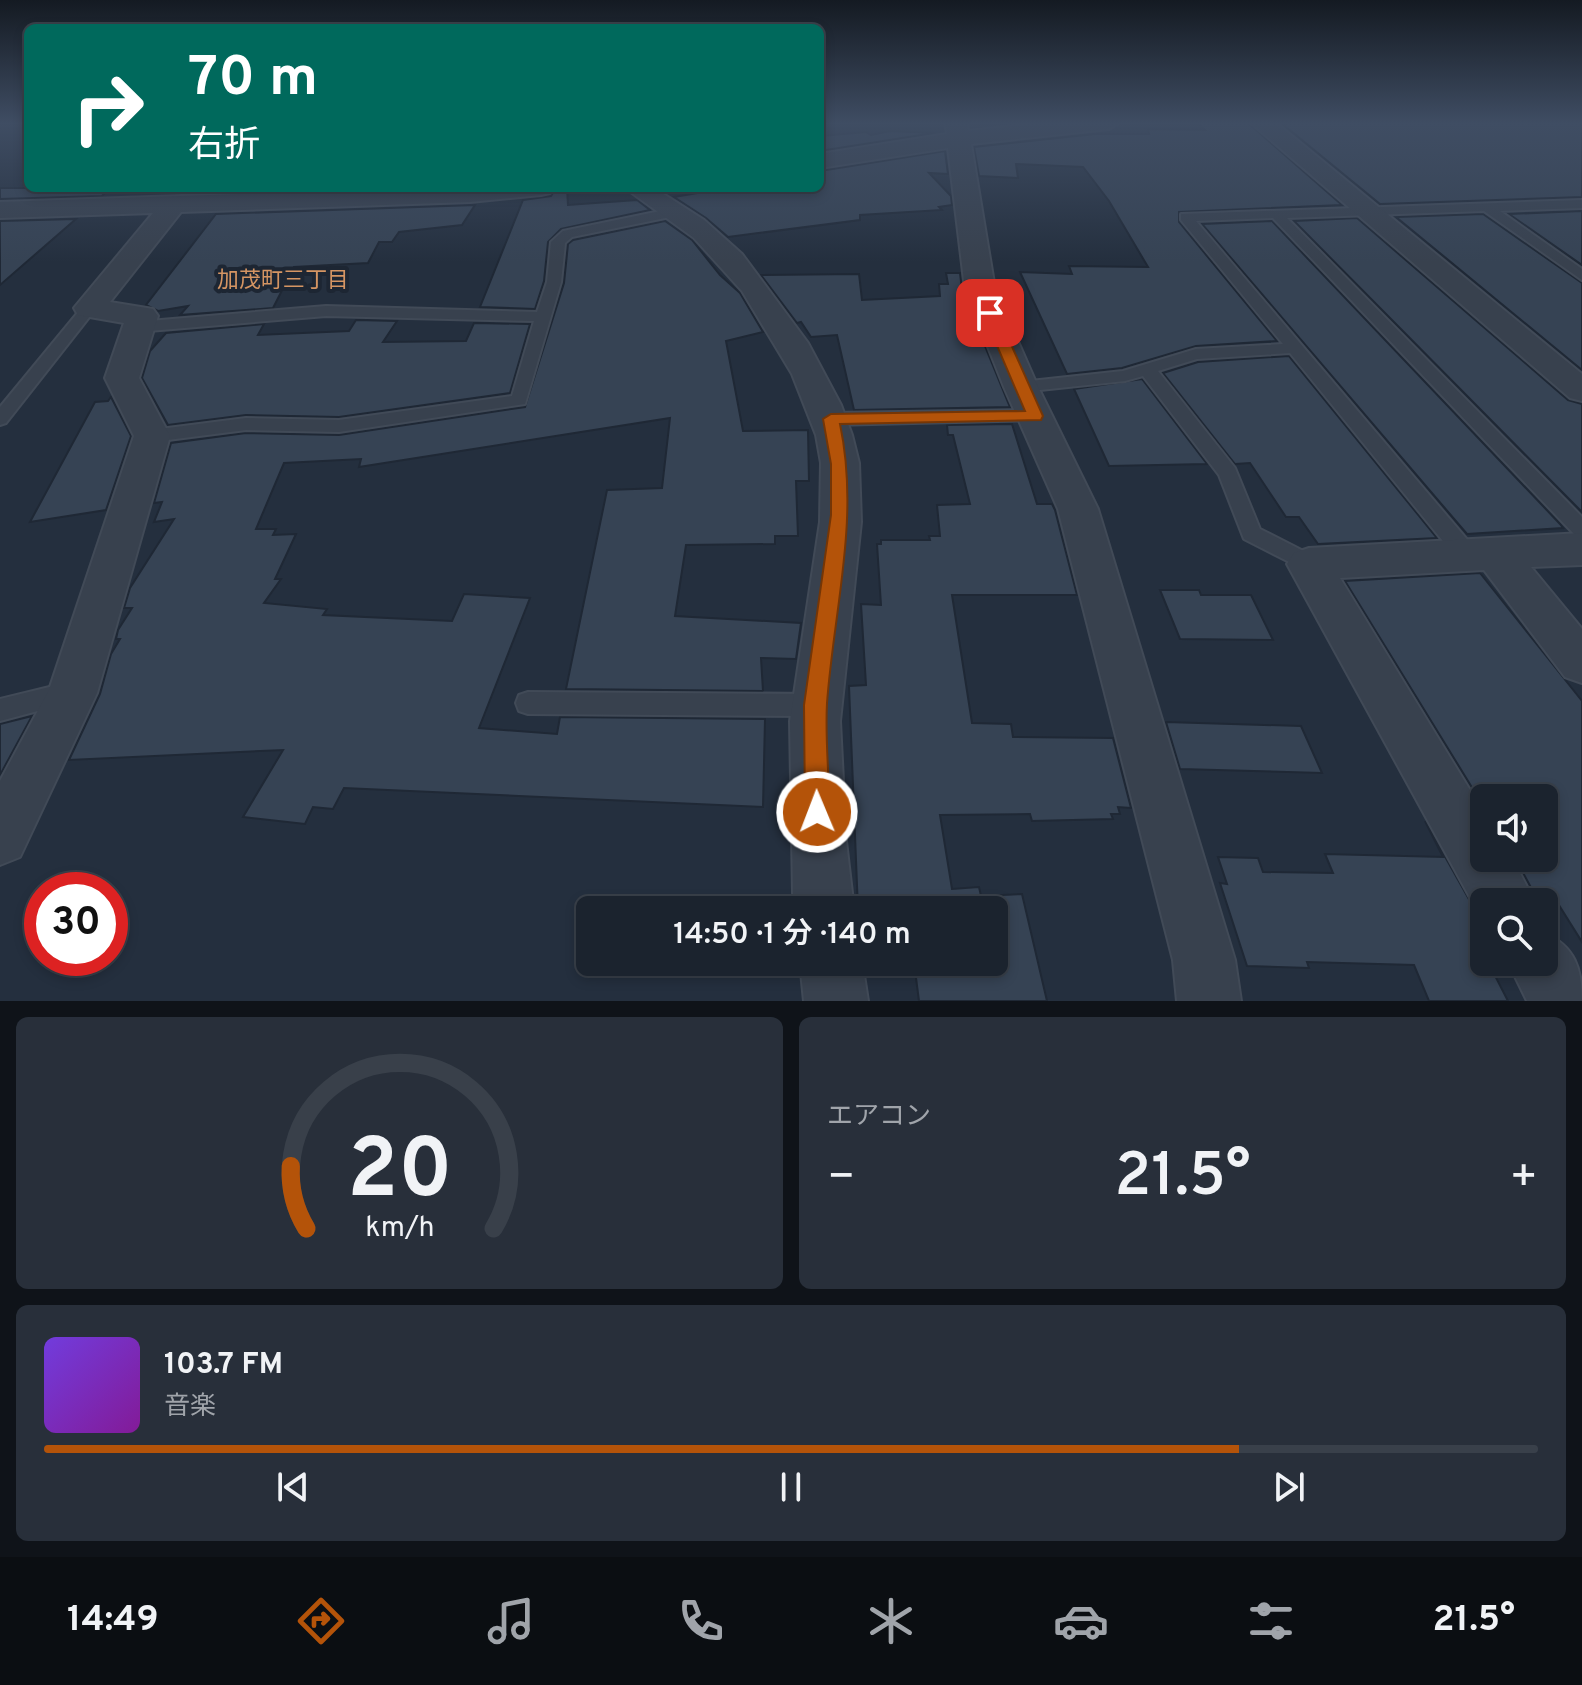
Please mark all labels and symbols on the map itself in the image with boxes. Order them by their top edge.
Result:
district label: 加茂町三丁目 [217,268,349,295]
pin [956,279,1024,347]
position arrow [775,770,859,854]
speed limit sign: 30 [24,872,128,976]

